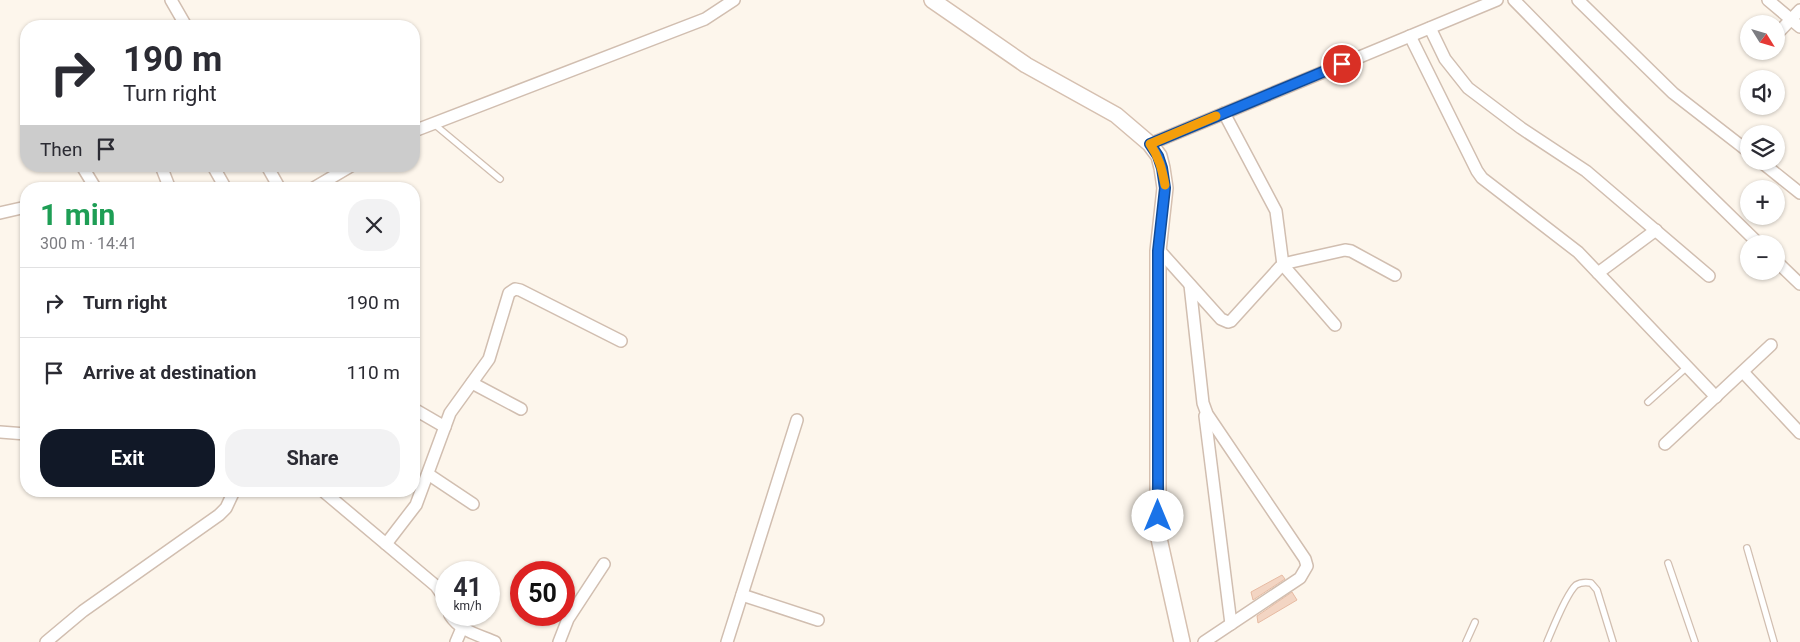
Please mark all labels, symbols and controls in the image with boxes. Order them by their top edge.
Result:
north arrow [1740,15,1785,60]
map controls [1740,15,1785,280]
text: 190 m [123,39,222,80]
icon: right [40,40,105,105]
pin [1321,43,1363,85]
icon: arrive [1328,50,1356,78]
button: sound [1740,70,1785,115]
text: Turn right [123,81,217,106]
button: layers [1740,125,1785,170]
icon: arrive [92,135,120,163]
text: Then [40,138,82,161]
button: + [1740,180,1785,225]
text: 1 min [40,197,115,232]
button: close [348,199,400,251]
text: 300 m · 14:41 [40,234,137,253]
button: − [1740,235,1785,280]
icon: right [40,289,68,317]
text: Turn right [83,291,167,314]
text: 190 m [347,291,400,314]
icon: arrive [40,359,68,387]
text: Arrive at destination [83,361,256,384]
text: 110 m [347,361,400,384]
button: Exit [40,429,215,487]
button: Share [225,429,400,487]
position arrow [1131,489,1183,541]
speed limit sign: 50 [510,561,575,626]
text: 41 [453,573,482,602]
text: km/h [453,599,482,613]

